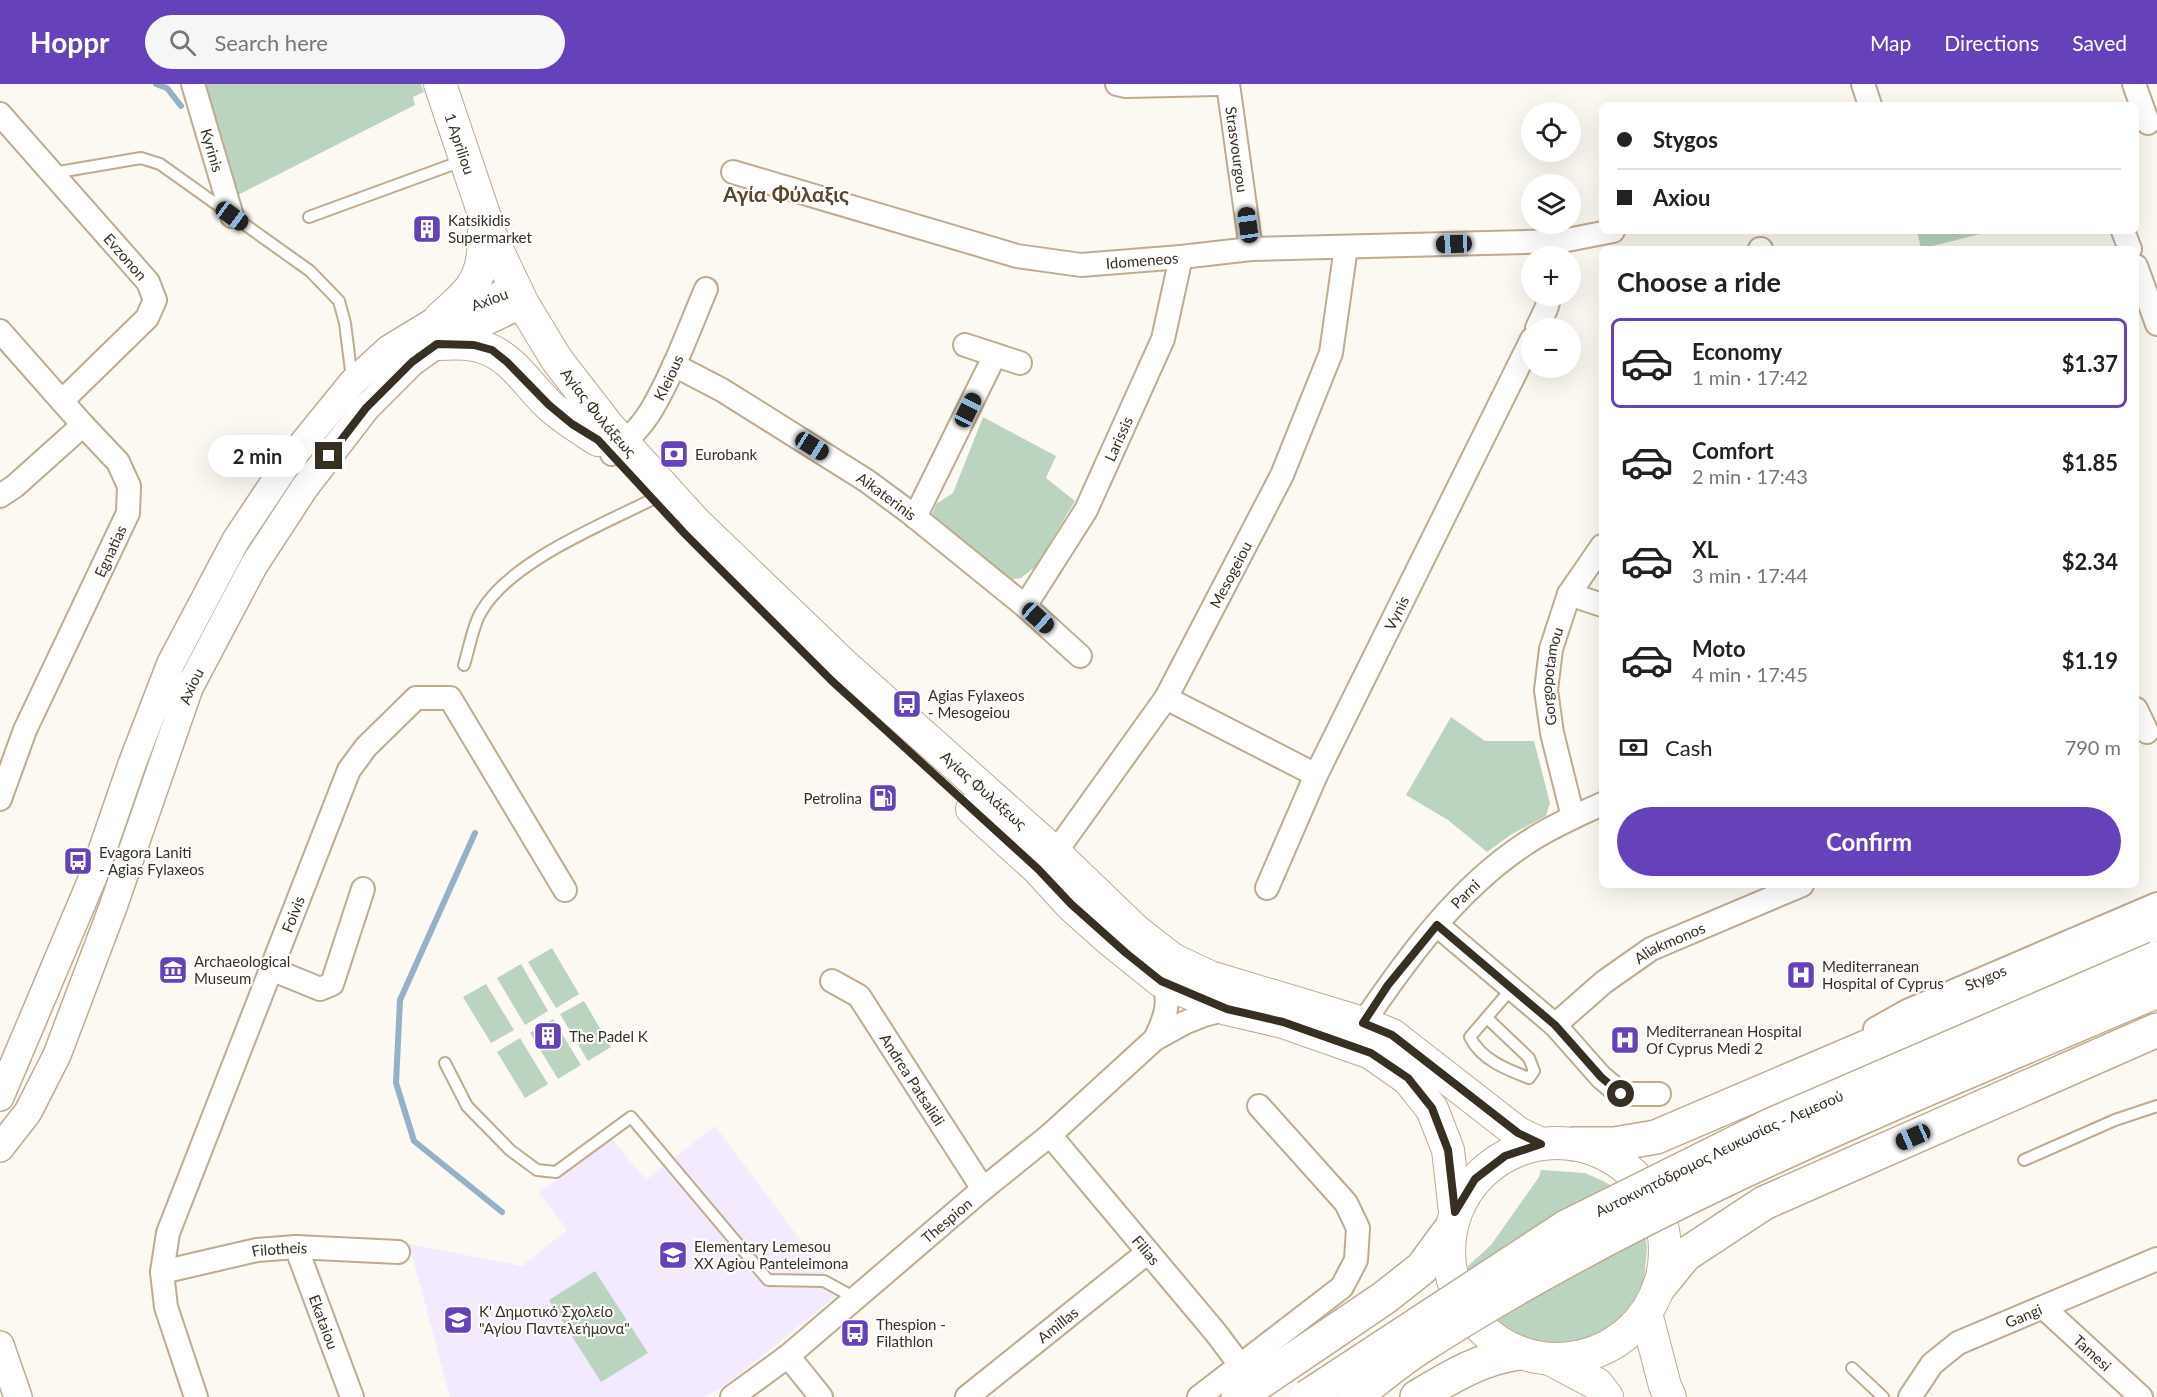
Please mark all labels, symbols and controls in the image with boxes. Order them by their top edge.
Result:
search box [145,15,565,69]
text: Hoppr [30,25,109,59]
icon: search [166,26,199,59]
text: Search here [214,29,328,56]
text: Map [1870,30,1911,55]
text: Directions [1944,30,2039,55]
text: Saved [2072,30,2127,55]
map controls [1521,102,1581,378]
button: locate [1521,102,1581,162]
street label: Strasvourgou [1222,105,1252,194]
street label: 1 Apriliou [441,111,479,177]
street label: Kyrinis [198,126,227,174]
text: Stygos [1653,126,1718,153]
button: layers [1521,174,1581,234]
district label: Αγία Φύλαξις [722,181,849,206]
text: Axiou [1653,184,1710,211]
car [212,198,252,234]
car [1237,206,1259,244]
place label: Katsikidis Supermarket [448,211,532,246]
building icon: Katsikidis Supermarket [411,213,443,245]
street label: Evzonon [100,229,151,284]
car [1436,234,1472,254]
button: + [1521,246,1581,306]
street label: Idomeneos [1105,248,1179,272]
text: Choose a ride [1617,265,1781,298]
street label: Axiou [468,284,510,314]
button: − [1521,318,1581,378]
icon: car [1620,336,1674,390]
text: Economy [1692,338,1782,365]
text: $1.37 [2062,350,2118,377]
street label: Kleious [650,352,687,403]
street label: Αγίας Φυλάξεως [557,364,640,460]
text: 1 min · 17:42 [1692,365,1808,389]
car [952,390,984,430]
street label: Larissis [1100,413,1136,464]
car [792,429,832,463]
callout: 2 min [209,435,308,477]
icon: car [1620,435,1674,489]
text: Comfort [1692,437,1774,464]
bank icon: Eurobank [658,438,690,470]
route end [315,442,342,469]
text: 2 min [233,444,282,468]
place label: Eurobank [695,445,758,463]
text: $1.85 [2062,449,2118,476]
text: 2 min · 17:43 [1692,464,1808,488]
street label: Aikaterinis [854,468,920,524]
street label: Egnatias [90,522,130,580]
icon: car [1620,534,1674,588]
text: XL [1692,536,1718,563]
street label: Mesogeiou [1205,538,1255,611]
text: $2.34 [2062,548,2118,575]
text: 3 min · 17:44 [1692,563,1808,587]
street label: Vynis [1380,593,1412,633]
car [1019,599,1057,637]
street label: Gorgopotamou [1537,625,1567,727]
icon: car [1620,633,1674,687]
text: Moto [1692,635,1746,662]
text: $1.19 [2062,647,2118,674]
text: 4 min · 17:45 [1692,662,1808,686]
street label: Axiou [175,665,207,707]
place label: Agias Fylaxeos - Mesogeiou [928,686,1024,721]
bus stop icon: Agias Fylaxeos - Mesogeiou [891,688,923,720]
icon: cash [1617,731,1650,764]
text: Cash [1665,734,1712,761]
text: 790 m [2065,735,2121,759]
street label: Αγίας Φυλάξεως [937,747,1031,833]
fuel station icon: Petrolina [867,782,899,814]
place label: Petrolina [804,789,862,807]
button: Confirm [1617,807,2121,876]
place label: Evagora Laniti - Agias Fylaxeos [99,843,204,878]
bus stop icon: Evagora Laniti - Agias Fylaxeos [62,845,94,877]
street label: Parni [1447,875,1483,912]
street label: Foivis [277,893,308,935]
street label: Aliakmonos [1630,918,1708,967]
place label: Archaeological Museum [194,952,290,987]
museum icon: Archaeological Museum [157,954,189,986]
place label: Mediterranean Hospital of Cyprus [1822,957,1944,992]
hospital icon: Mediterranean Hospital of Cyprus [1785,959,1817,991]
street label: Stygos [1962,961,2009,994]
building icon: The Padel K [532,1020,564,1052]
place label: Mediterranean Hospital Of Cyprus Medi 2 [1646,1022,1802,1057]
hospital icon: Mediterranean Hospital Of Cyprus Medi 2 [1609,1024,1641,1056]
place label: The Padel K [569,1027,648,1045]
street label: Andrea Patsalidi [876,1030,949,1129]
route start [1607,1080,1634,1107]
street label: Αυτοκινητόδρομος Λευκωσίας - Λεμεσού [1592,1086,1846,1220]
car [1893,1121,1933,1153]
street label: Thespion [918,1194,975,1247]
street label: Filias [1129,1231,1164,1268]
place label: Elementary Lemesou XX Agiou Panteleimona [694,1237,849,1272]
street label: Filotheis [250,1238,308,1260]
school or university icon: Elementary Lemesou XX Agiou Panteleimona [657,1239,689,1271]
street label: Ekataiou [306,1292,342,1352]
street label: Gangi [2002,1300,2044,1331]
place label: Κ' Δημοτικό Σχολείο "Αγίου Παντελεήμονα" [479,1302,630,1337]
street label: Amillas [1034,1303,1082,1346]
school or university icon: Κ' Δημοτικό Σχολείο "Αγίου Παντελεήμονα" [442,1304,474,1336]
place label: Thespion - Filathlon [876,1315,946,1350]
bus stop icon: Thespion - Filathlon [839,1317,871,1349]
street label: Tamesi [2070,1331,2115,1374]

